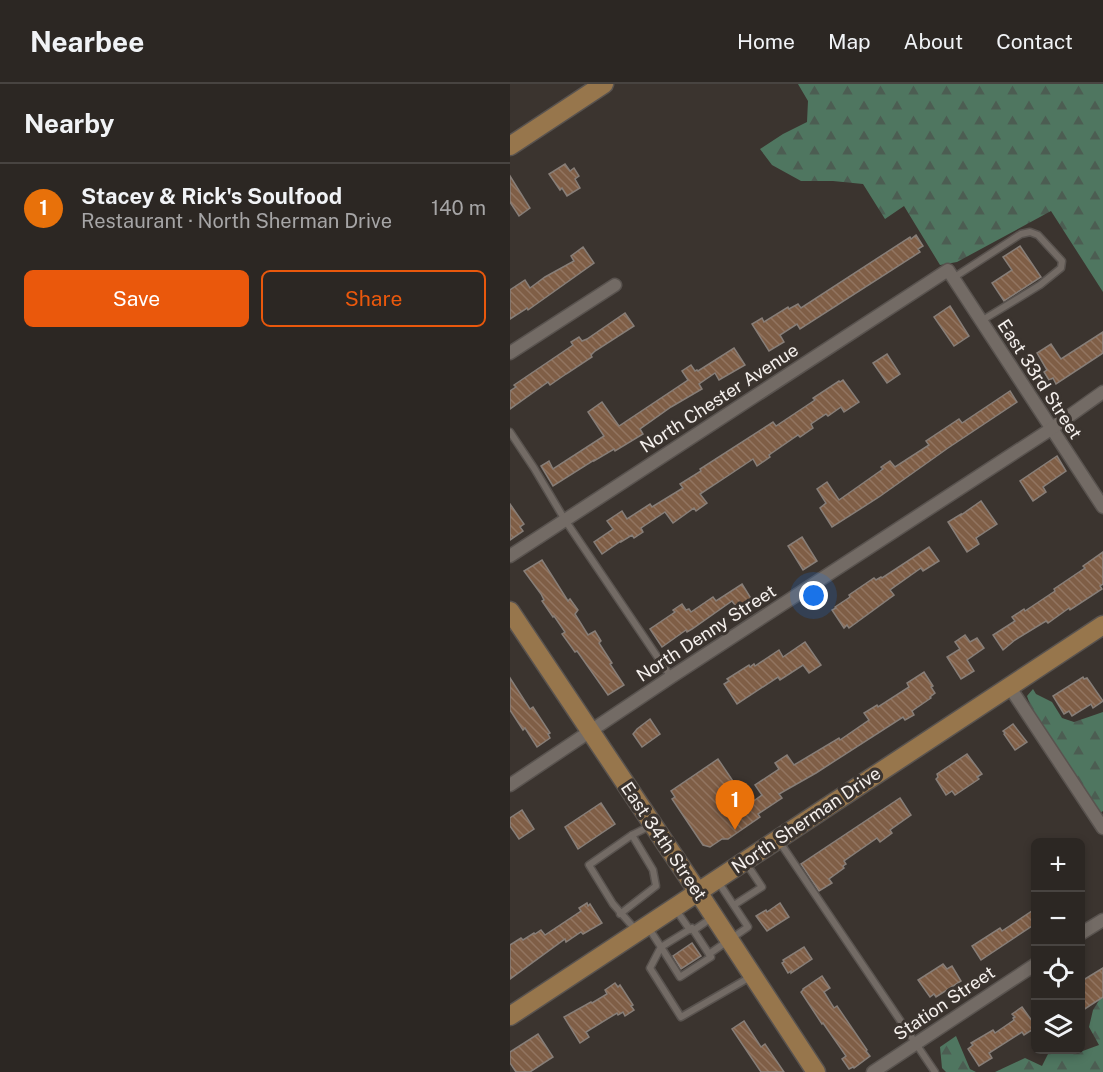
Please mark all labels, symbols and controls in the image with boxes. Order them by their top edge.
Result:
text: Nearbee [30,25,144,58]
text: Home [737,29,795,54]
text: Map [828,29,871,54]
text: About [904,29,963,54]
text: Contact [996,29,1073,54]
text: Nearby [24,108,114,139]
text: Stacey & Rick's Soulfood [81,183,342,209]
text: 1 [39,196,48,220]
text: 140 m [431,196,486,220]
text: Restaurant · North Sherman Drive [81,209,392,233]
button: Save [24,270,249,327]
button: Share [261,270,486,327]
street label: East 33rd Street [994,315,1086,443]
street label: North Chester Avenue [636,339,802,457]
street label: North Denny Street [632,580,780,686]
your location [799,581,828,610]
street label: North Sherman Drive [728,762,884,878]
street label: East 34th Street [617,778,711,904]
pin: 1 [716,780,754,830]
map controls [1031,838,1085,1054]
button: + [1031,838,1085,892]
button: − [1031,892,1085,946]
button: locate [1031,946,1085,1000]
street label: Station Street [890,962,998,1044]
button: layers [1031,1000,1085,1054]

